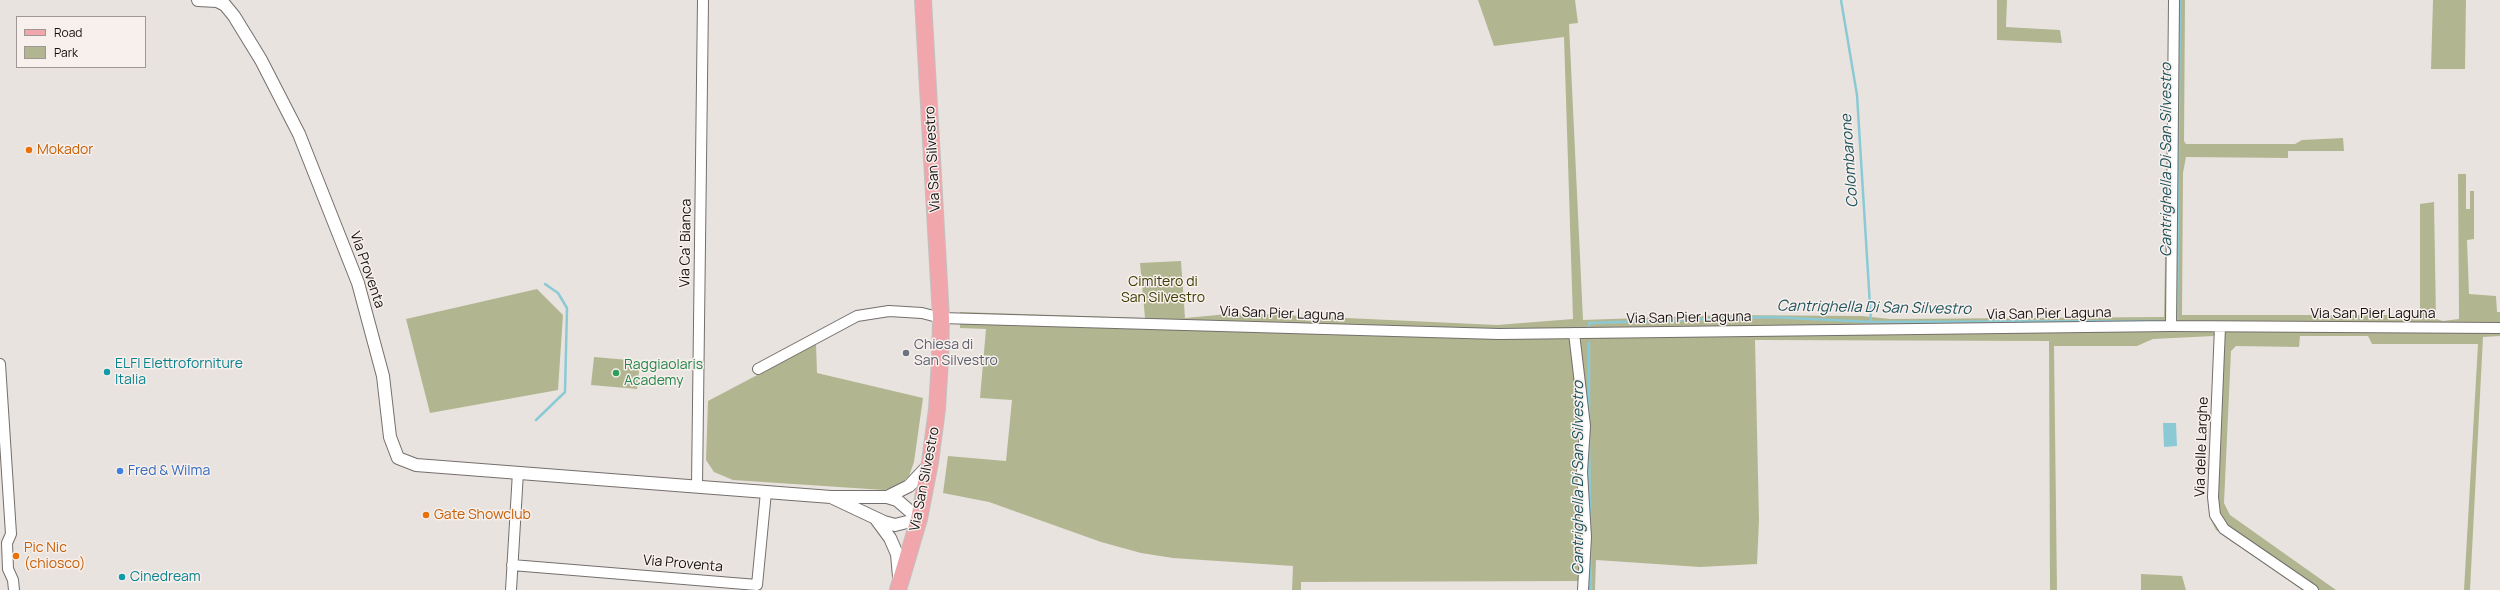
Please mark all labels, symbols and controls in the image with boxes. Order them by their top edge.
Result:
legend [16,16,146,68]
text: Road [54,24,82,41]
text: Park [54,44,78,61]
water label: Cantrighella Di San Silvestro [2158,63,2176,257]
street label: Via San Silvestro [922,106,944,212]
water label: Colombarone [1838,114,1862,208]
place label: Mokador [37,142,93,158]
marker: Mokador [24,145,34,155]
street label: Via Ca' Bianca [677,199,695,287]
street label: Via Proventa [346,229,388,311]
park label: Cimitero di San Silvestro [1121,274,1205,306]
water label: Cantrighella Di San Silvestro [1777,297,1971,319]
street label: Via San Pier Laguna [1219,303,1345,325]
street label: Via San Pier Laguna [1986,305,2112,323]
street label: Via San Pier Laguna [2311,306,2435,322]
street label: Via San Pier Laguna [1626,309,1752,327]
place label: Chiesa di San Silvestro [914,337,998,370]
marker: Chiesa di San Silvestro [901,348,911,358]
place label: ELFI Elettroforniture Italia [115,356,243,388]
place label: Raggiaolaris Academy [624,357,703,390]
marker: ELFI Elettroforniture Italia [102,367,112,377]
marker: Raggiaolaris Academy [611,368,621,378]
water label: Cantrighella Di San Silvestro [1570,381,1588,575]
street label: Via delle Larghe [2192,396,2212,498]
street label: Via San Silvestro [907,425,943,533]
place label: Fred & Wilma [128,463,210,479]
marker: Fred & Wilma [115,466,125,476]
place label: Gate Showclub [434,507,531,523]
marker: Gate Showclub [421,510,431,520]
place label: Pic Nic (chiosco) [24,540,86,572]
marker: Pic Nic (chiosco) [11,551,21,561]
street label: Via Proventa [642,552,724,576]
place label: Cinedream [130,569,201,585]
marker: Cinedream [117,572,127,582]

